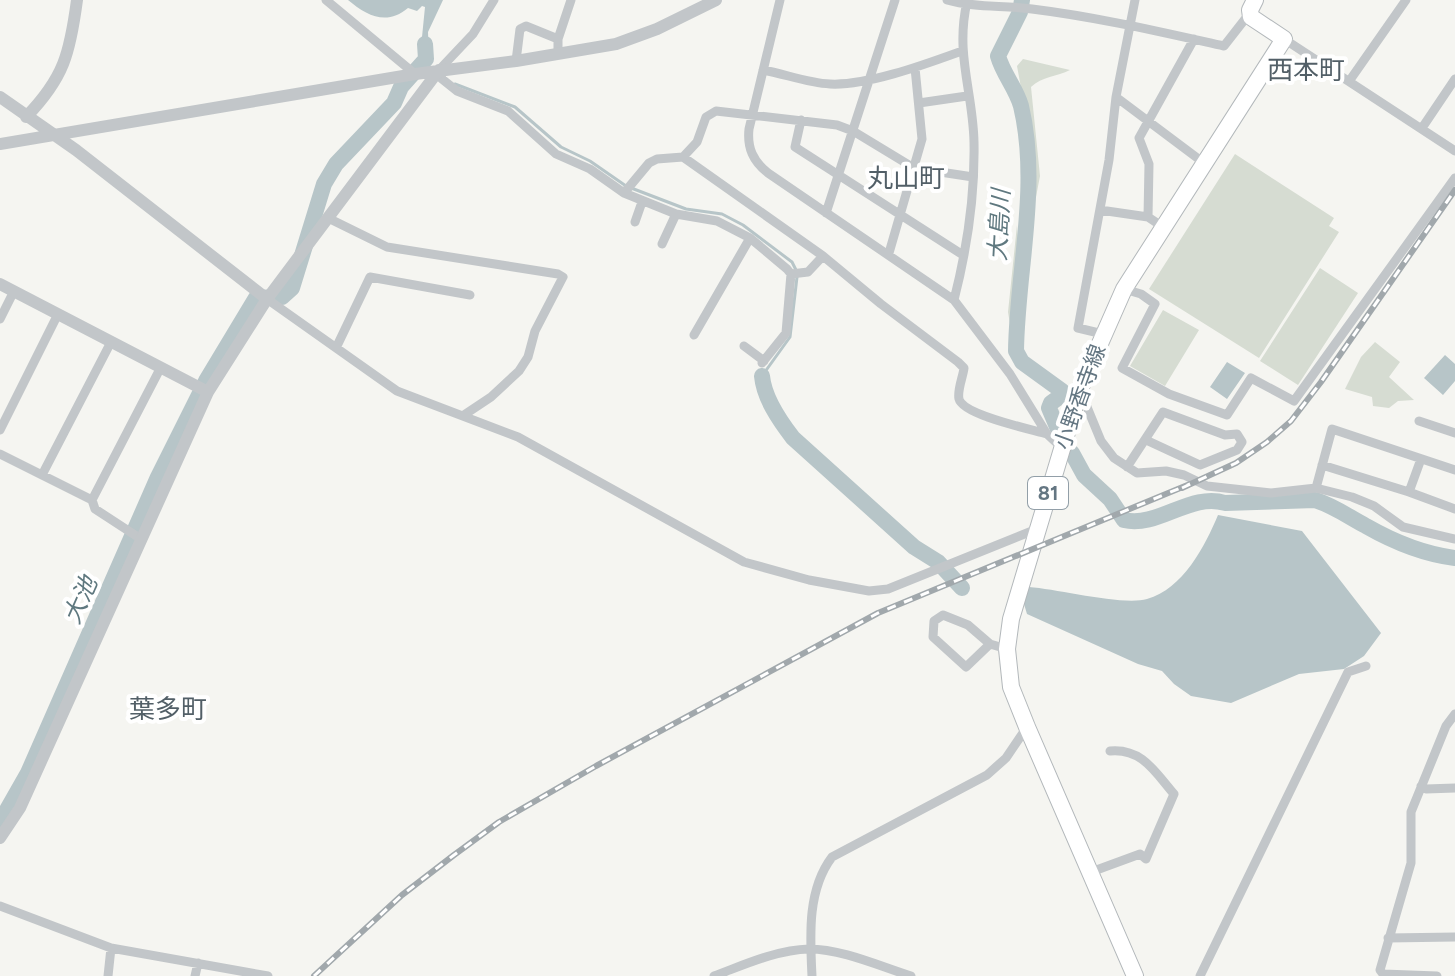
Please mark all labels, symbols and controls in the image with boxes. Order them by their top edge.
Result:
district label: 西本町 [1267,54,1345,86]
district label: 丸山町 [867,162,945,194]
water label: 大島川 [983,185,1016,262]
street label: 小野香寺線 [1049,341,1111,453]
road number: 81 [1028,477,1068,509]
water label: 大池 [57,570,104,628]
district label: 葉多町 [129,693,207,725]

